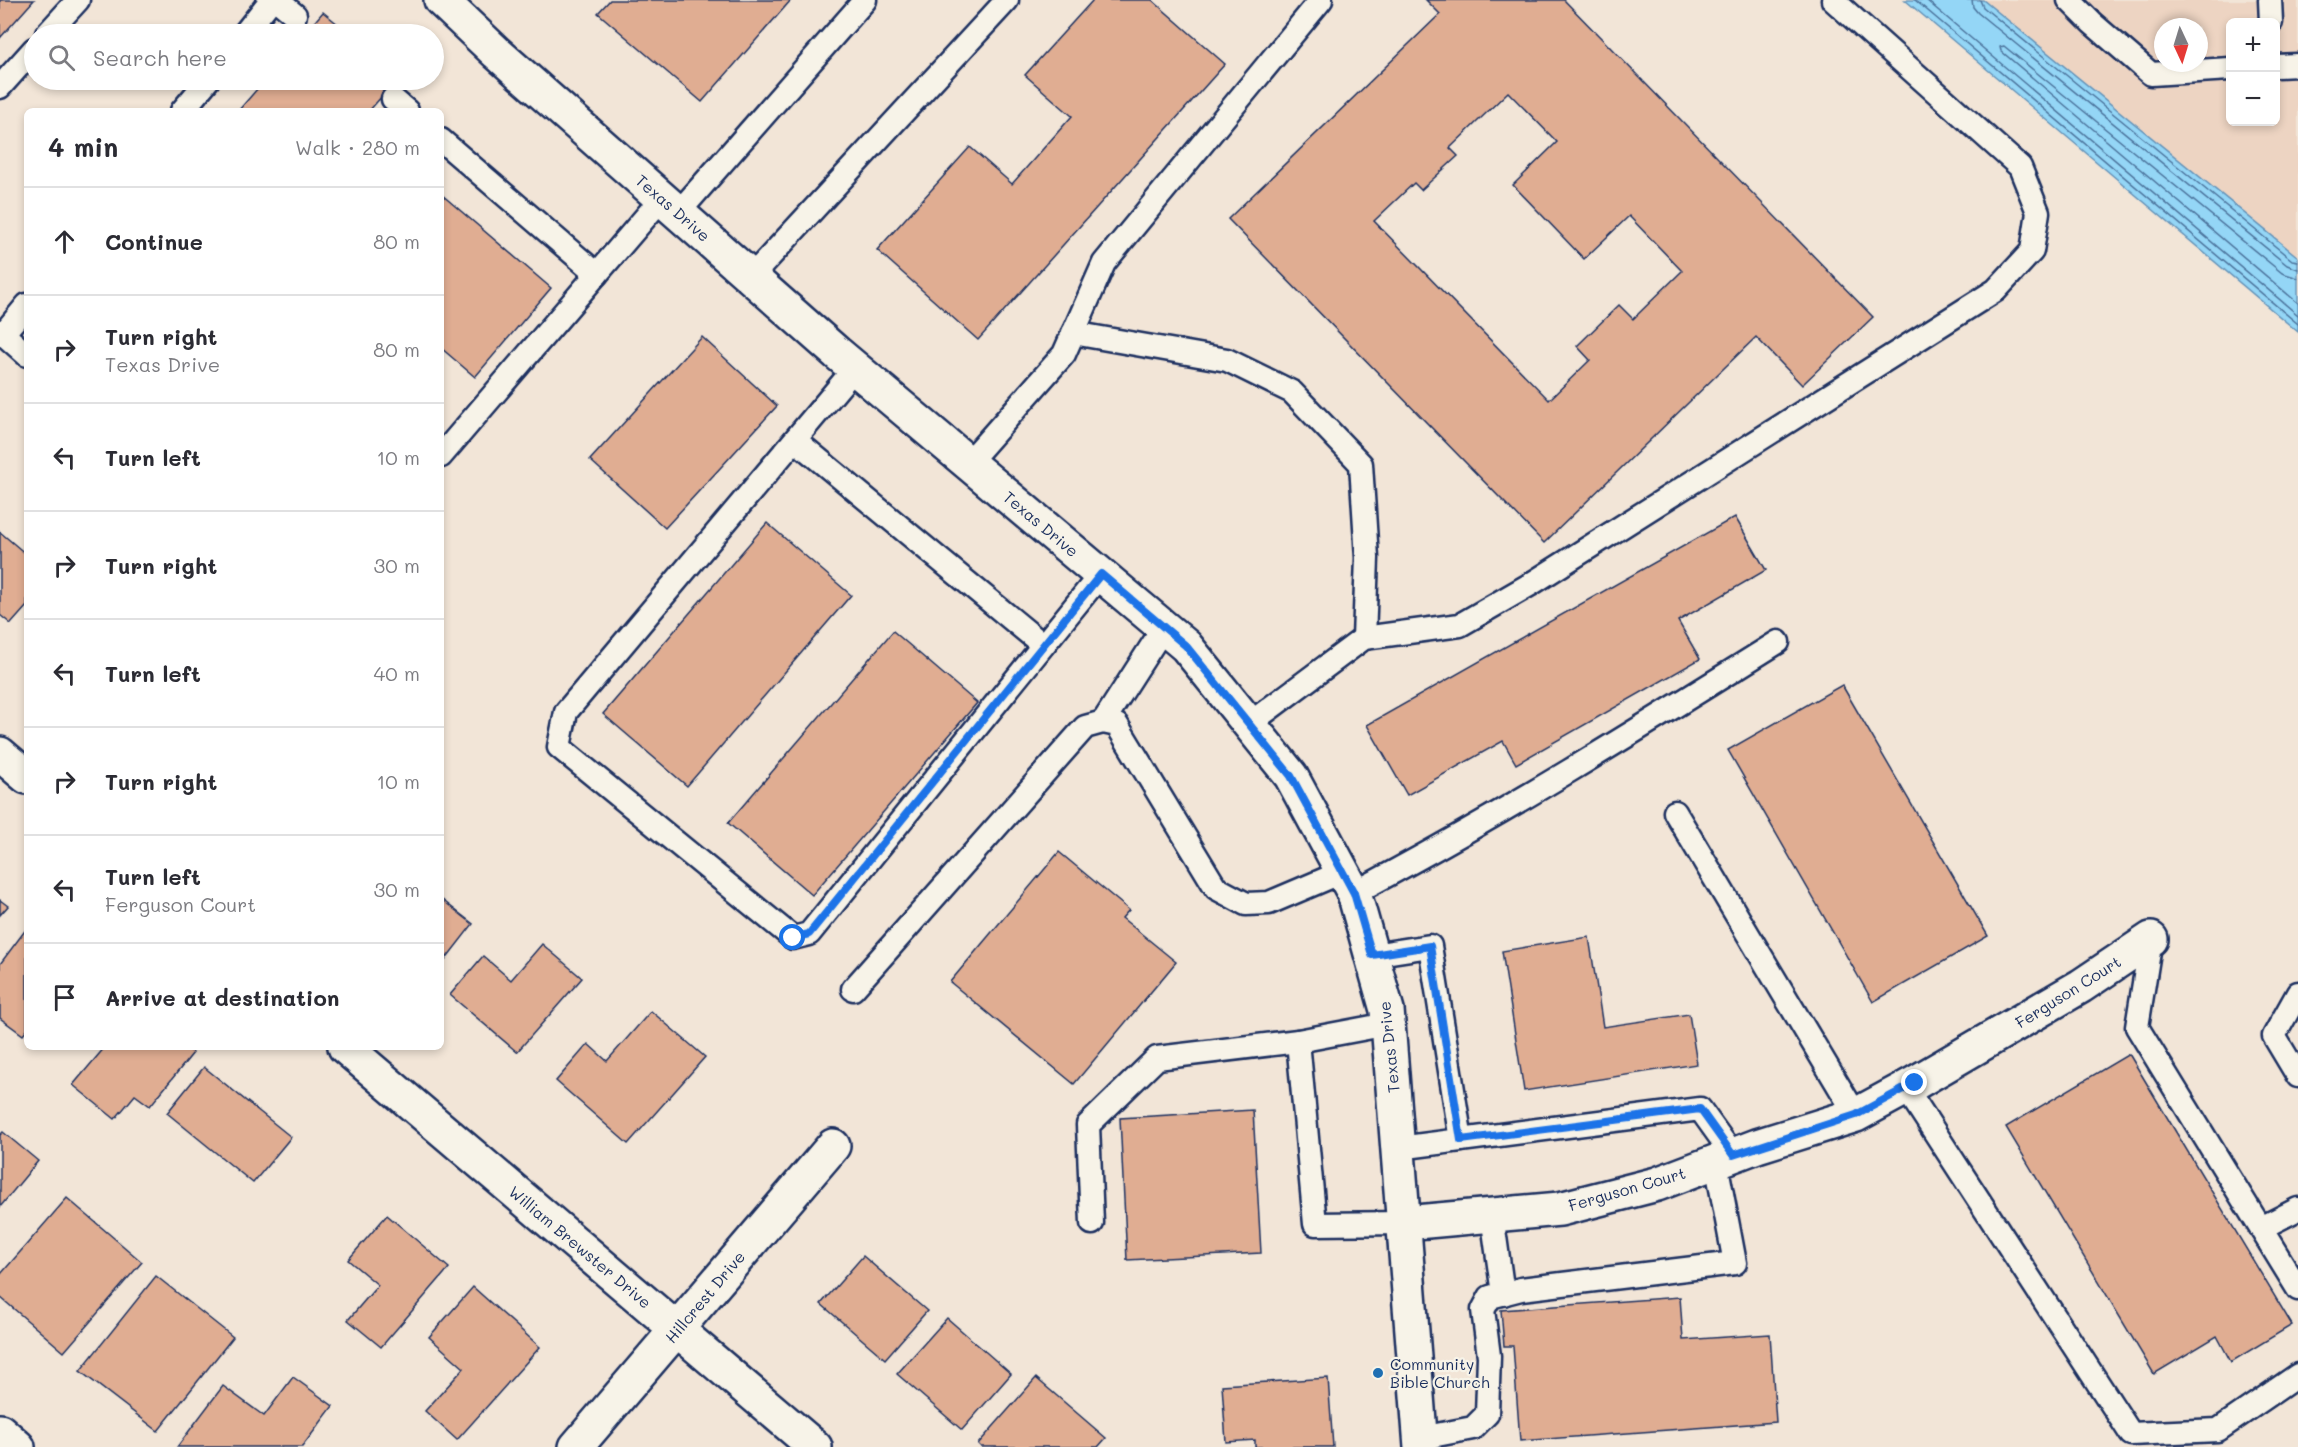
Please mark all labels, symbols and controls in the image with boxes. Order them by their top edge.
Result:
north arrow [2154,18,2208,72]
map controls [2226,18,2280,126]
button: + [2226,18,2280,72]
search box [24,24,444,90]
icon: search [45,41,78,74]
text: Search here [93,43,227,72]
button: − [2226,72,2280,126]
text: 4 min [48,130,118,164]
text: Walk · 280 m [295,134,420,160]
street label: Texas Drive [632,169,715,246]
icon: ahead [48,225,81,258]
text: Continue [105,227,203,256]
text: 80 m [373,228,420,254]
text: Turn right [105,322,217,351]
icon: right [48,333,81,366]
text: 80 m [373,336,420,362]
text: Texas Drive [105,351,220,377]
icon: left [48,441,81,474]
text: Turn left [105,443,201,472]
text: 10 m [376,444,420,470]
street label: Texas Drive [999,486,1083,561]
icon: right [48,549,81,582]
text: Turn right [105,551,217,580]
text: 30 m [374,552,420,578]
icon: left [48,657,81,690]
text: Turn left [105,659,201,688]
text: 40 m [374,660,420,686]
icon: right [48,765,81,798]
text: Turn right [105,767,217,796]
text: 10 m [376,768,420,794]
text: Turn left [105,862,201,891]
icon: left [48,873,81,906]
text: 30 m [374,876,420,902]
text: Ferguson Court [105,891,256,917]
route start [779,924,805,950]
street label: Ferguson Court [2011,951,2125,1033]
icon: arrive [48,981,81,1014]
text: Arrive at destination [105,983,340,1012]
street label: Texas Drive [1373,1000,1404,1094]
route end [1901,1069,1927,1095]
street label: Ferguson Court [1566,1162,1688,1215]
street label: William Brewster Drive [505,1181,656,1313]
street label: Hillcrest Drive [660,1246,749,1347]
place label: Community Bible Church [1390,1353,1490,1392]
marker: Community Bible Church [1371,1366,1385,1380]

